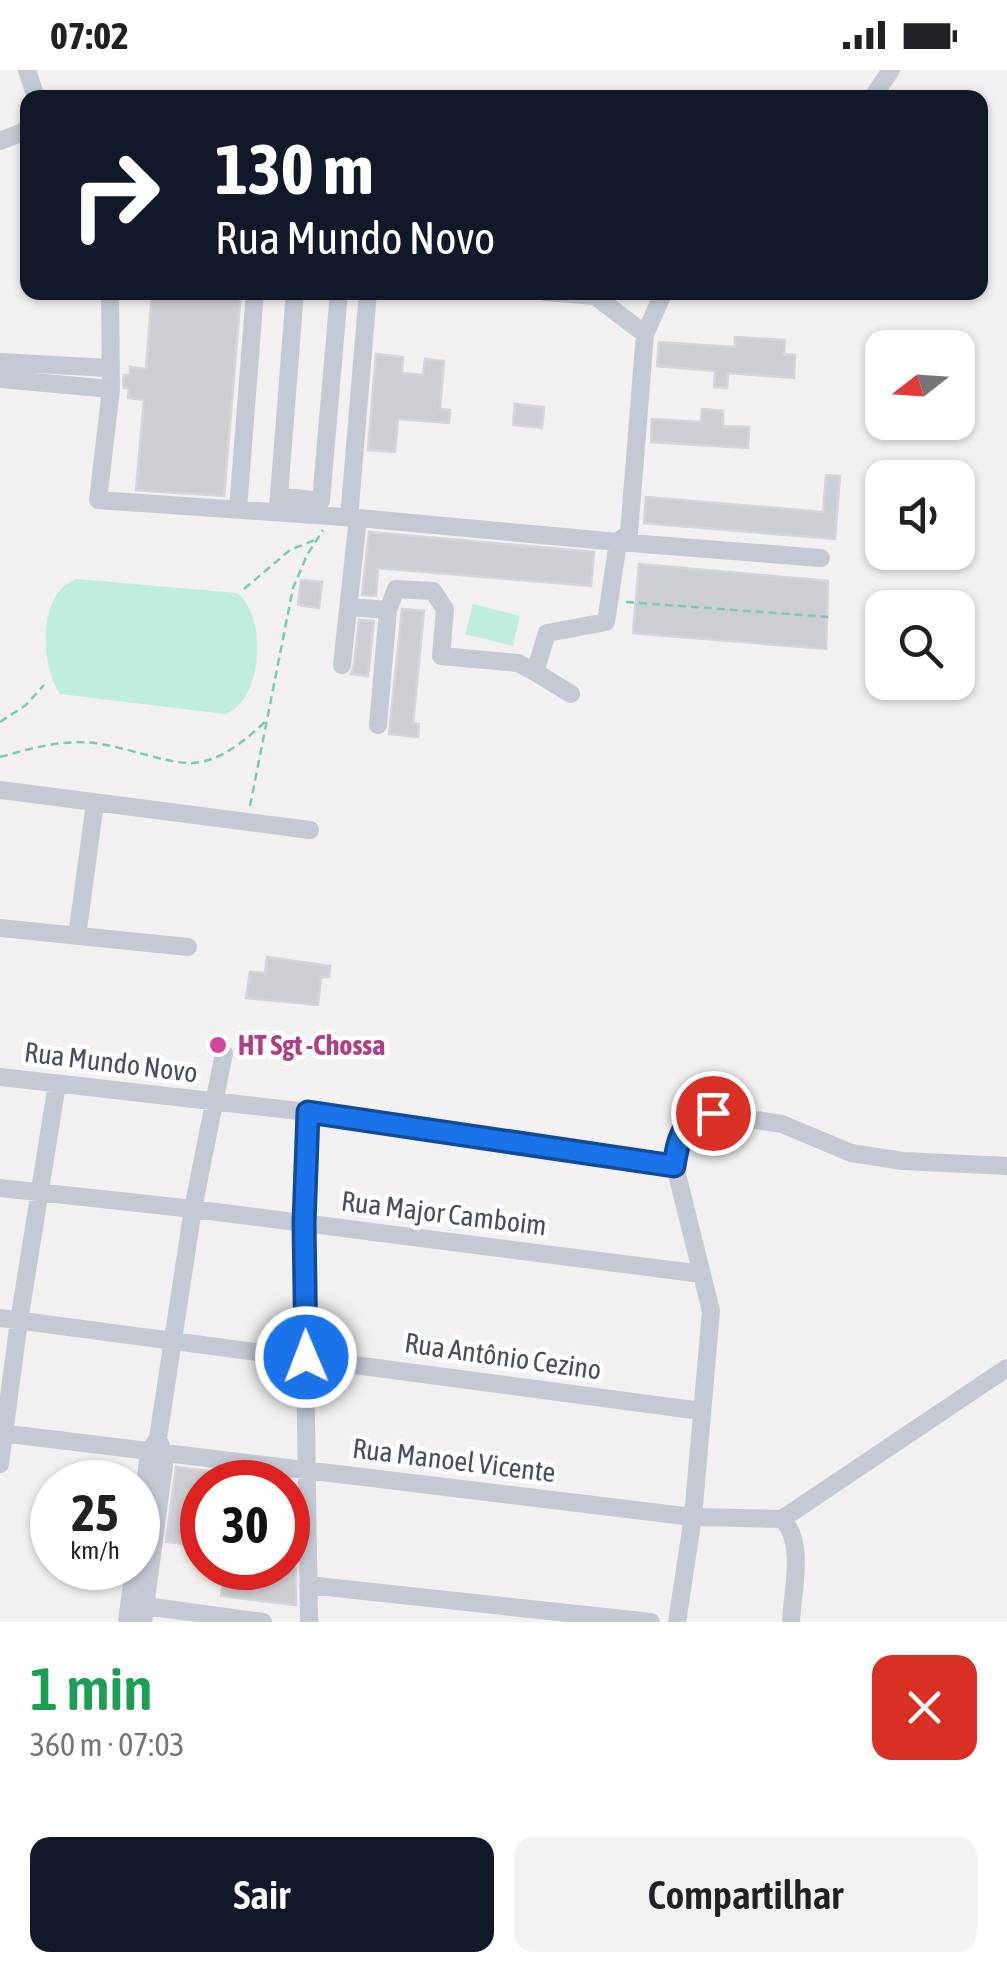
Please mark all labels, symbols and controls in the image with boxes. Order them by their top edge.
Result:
text: 07:02 [50,14,129,57]
text: 130 m [215,129,374,209]
icon: right [50,130,180,260]
text: Rua Mundo Novo [215,212,495,264]
north arrow [865,330,975,440]
map controls [865,330,975,700]
button: sound [865,460,975,570]
button: search [865,590,975,700]
place label: HT Sgt -Chossa [238,1029,385,1061]
marker: HT Sgt -Chossa [207,1034,229,1056]
street label: Rua Mundo Novo [23,1035,199,1089]
pin [671,1071,756,1156]
icon: arrive [686,1086,741,1141]
street label: Rua Major Camboim [339,1185,549,1241]
position arrow [254,1305,358,1409]
street label: Rua Antônio Cezino [403,1326,603,1386]
street label: Rua Manoel Vicente [351,1432,557,1488]
speed limit sign: 30 [180,1460,310,1590]
text: 25 [71,1484,118,1542]
text: km/h [70,1536,120,1564]
text: 1 min [30,1654,153,1723]
button: close [872,1655,977,1760]
text: 360 m · 07:03 [30,1726,185,1763]
button: Sair [30,1837,494,1952]
button: Compartilhar [514,1837,977,1952]

